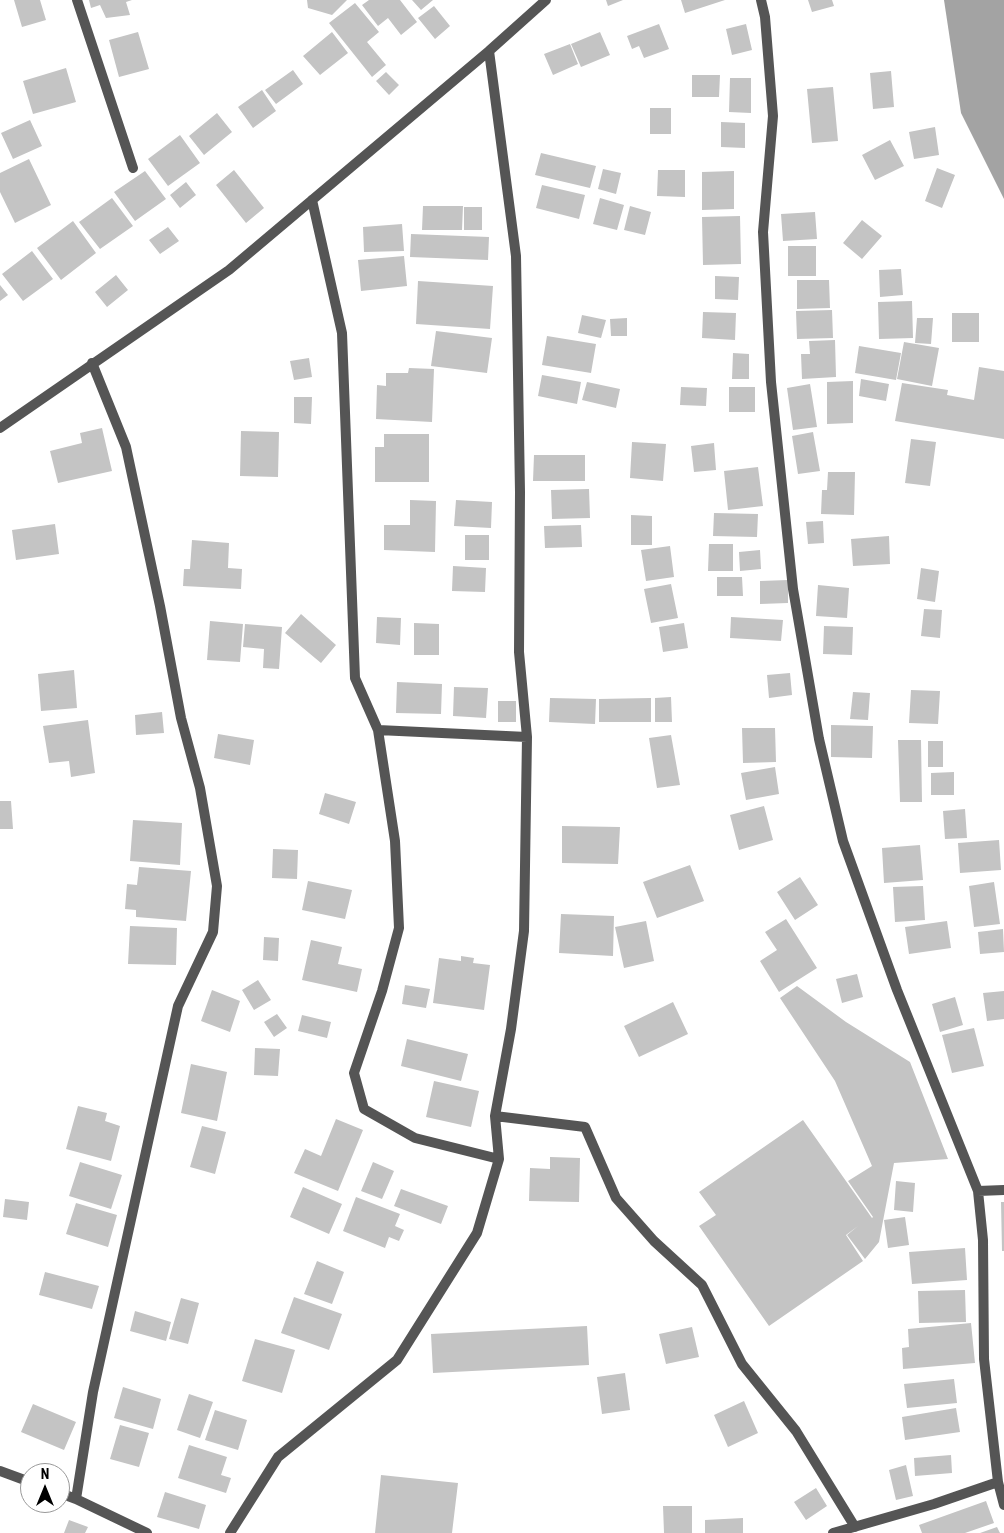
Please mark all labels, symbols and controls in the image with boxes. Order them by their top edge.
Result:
north arrow [20,1463,70,1513]
text: N [41,1466,49,1482]

